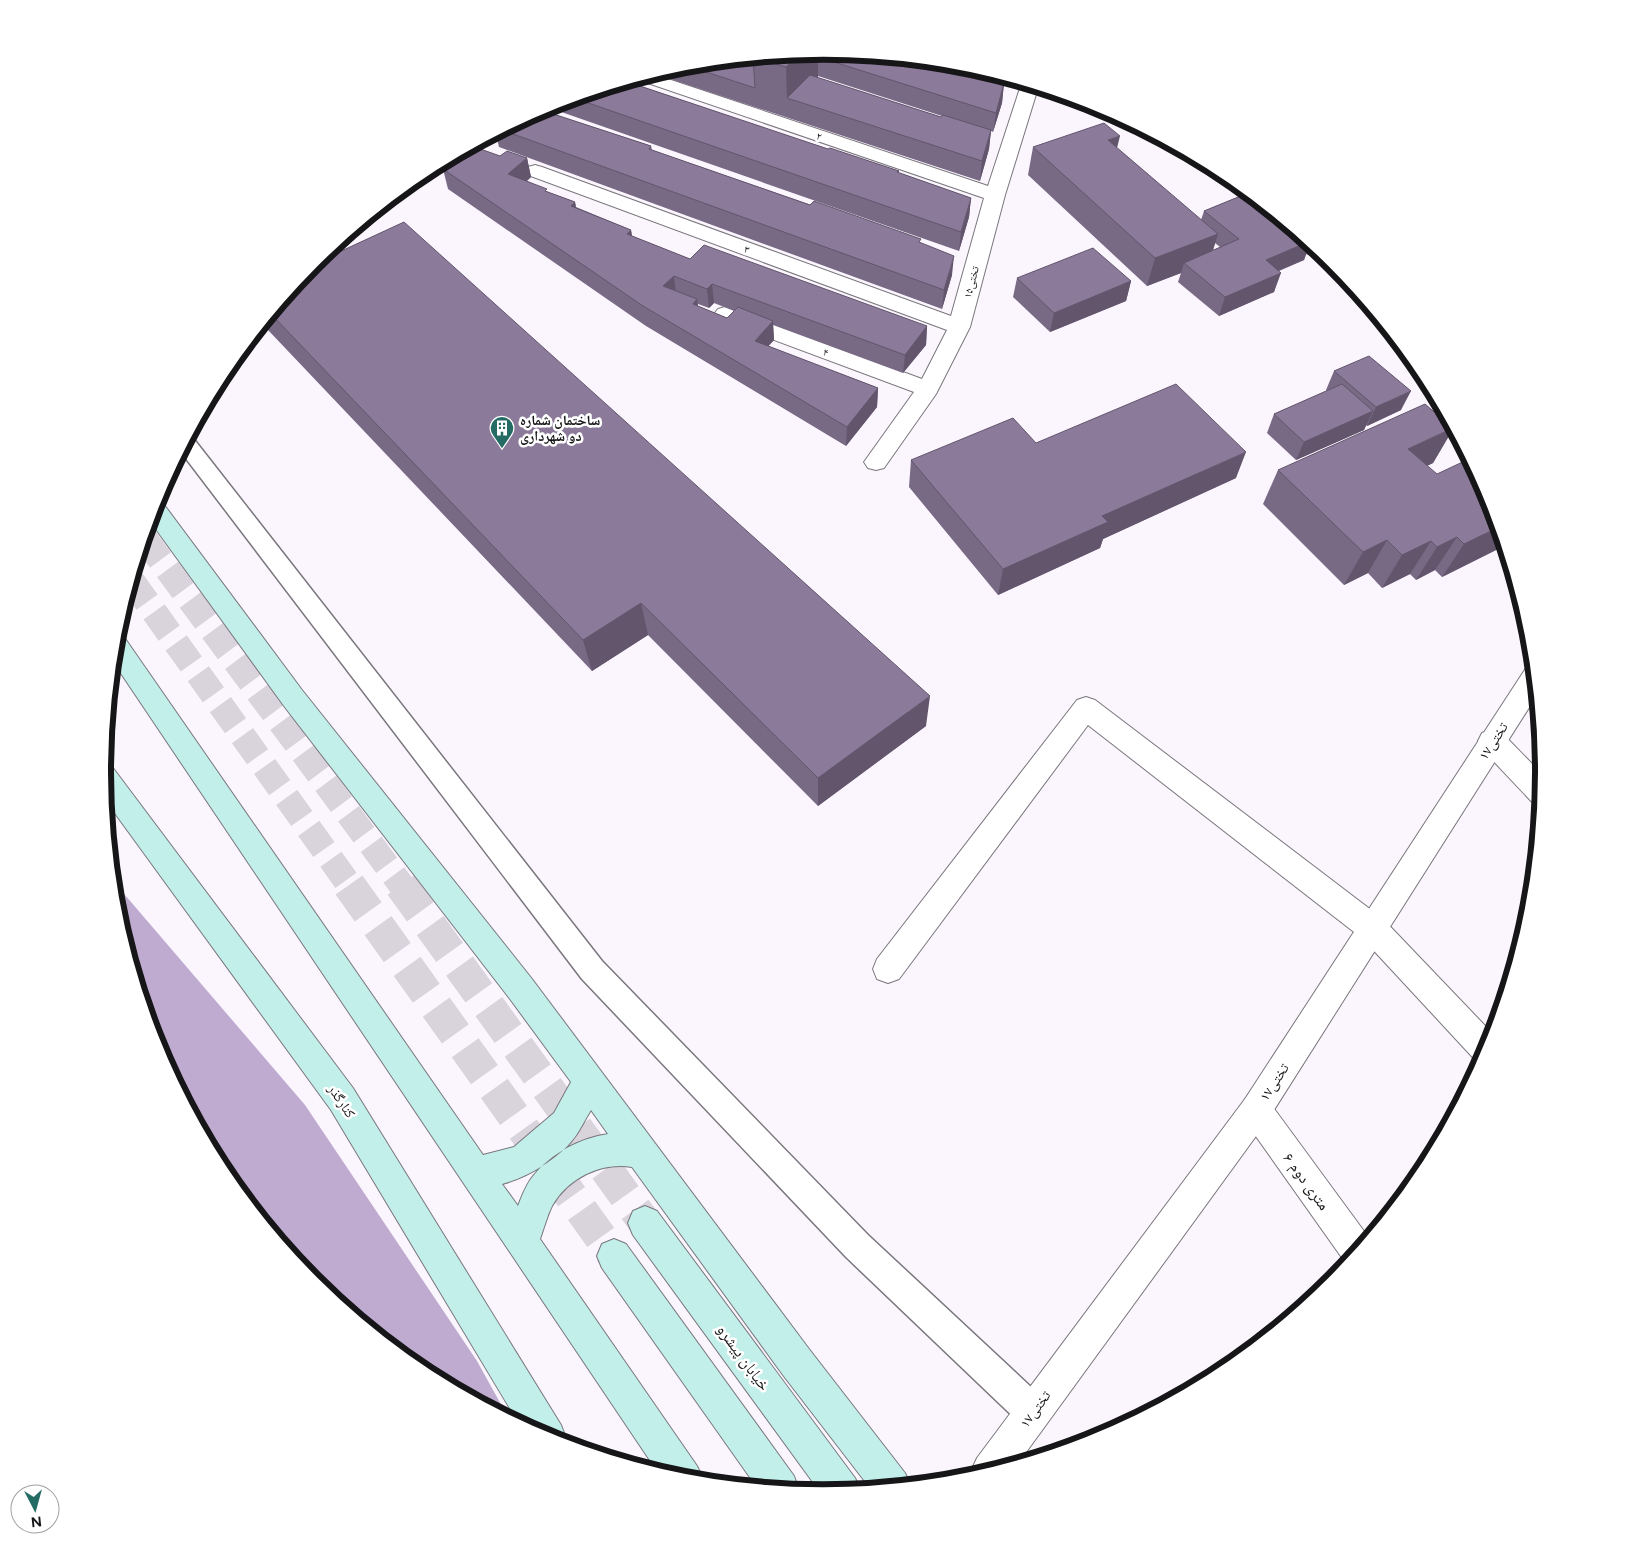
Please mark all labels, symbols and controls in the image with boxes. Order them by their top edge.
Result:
street label: ۲ [814,130,823,143]
street label: ۳ [742,243,751,256]
street label: تختی۱۵ [961,264,982,300]
street label: ۴ [821,346,830,359]
place label: ساختمان شماره دو شهرداری [520,412,601,445]
building icon: ساختمان شماره دو شهرداری [489,415,515,449]
street label: تختی۱۷ [1475,719,1512,763]
street label: تختی۱۷ [1256,1060,1293,1104]
street label: کنارگذر [324,1080,359,1121]
street label: ۶ متری دوم [1279,1149,1334,1214]
street label: خیابان پیشرو [712,1320,774,1395]
street label: تختی۱۷ [1016,1387,1055,1431]
north arrow [10,1484,60,1534]
text: N [30,1512,43,1530]

